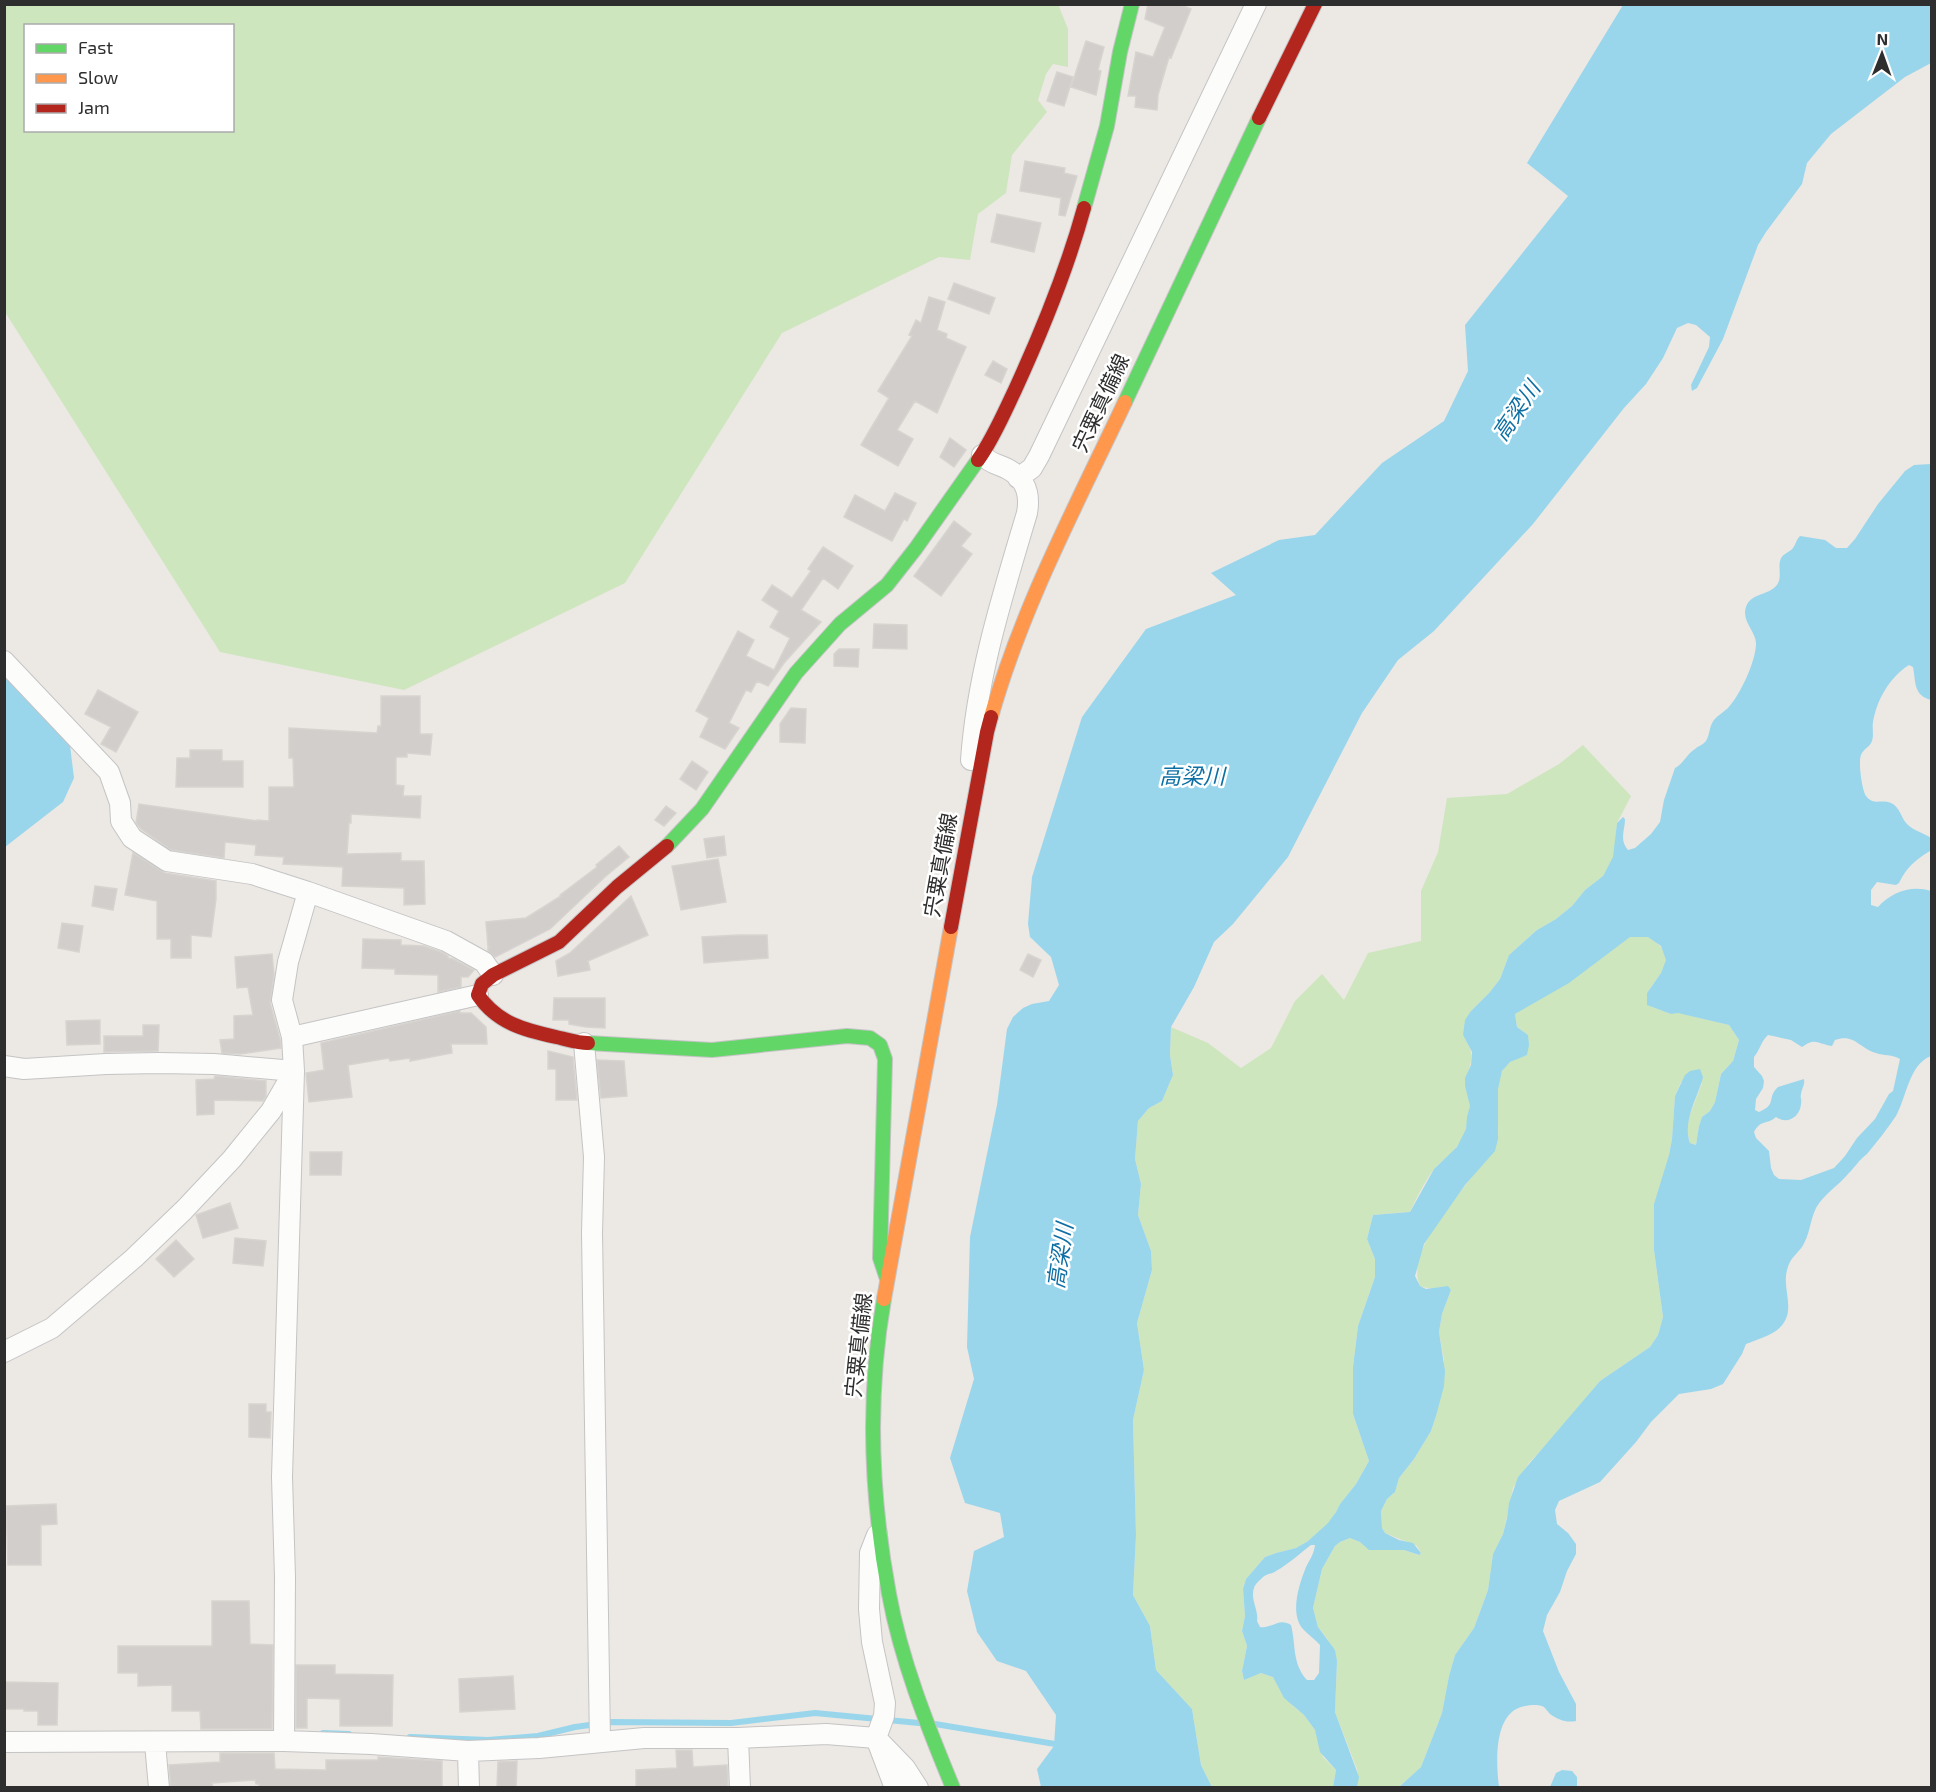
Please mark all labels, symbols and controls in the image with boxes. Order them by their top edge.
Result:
legend [24,24,234,132]
north arrow [1852,24,1912,84]
text: N [1876,29,1888,48]
text: Fast [78,36,113,58]
text: Slow [78,66,119,88]
text: Jam [78,96,110,118]
street label: 宍粟真備線 [1066,350,1133,455]
water label: 高梁川 [1486,374,1546,445]
water label: 高梁川 [1159,762,1227,788]
street label: 宍粟真備線 [918,811,961,919]
water label: 高梁川 [1042,1219,1077,1290]
street label: 宍粟真備線 [840,1291,875,1398]

